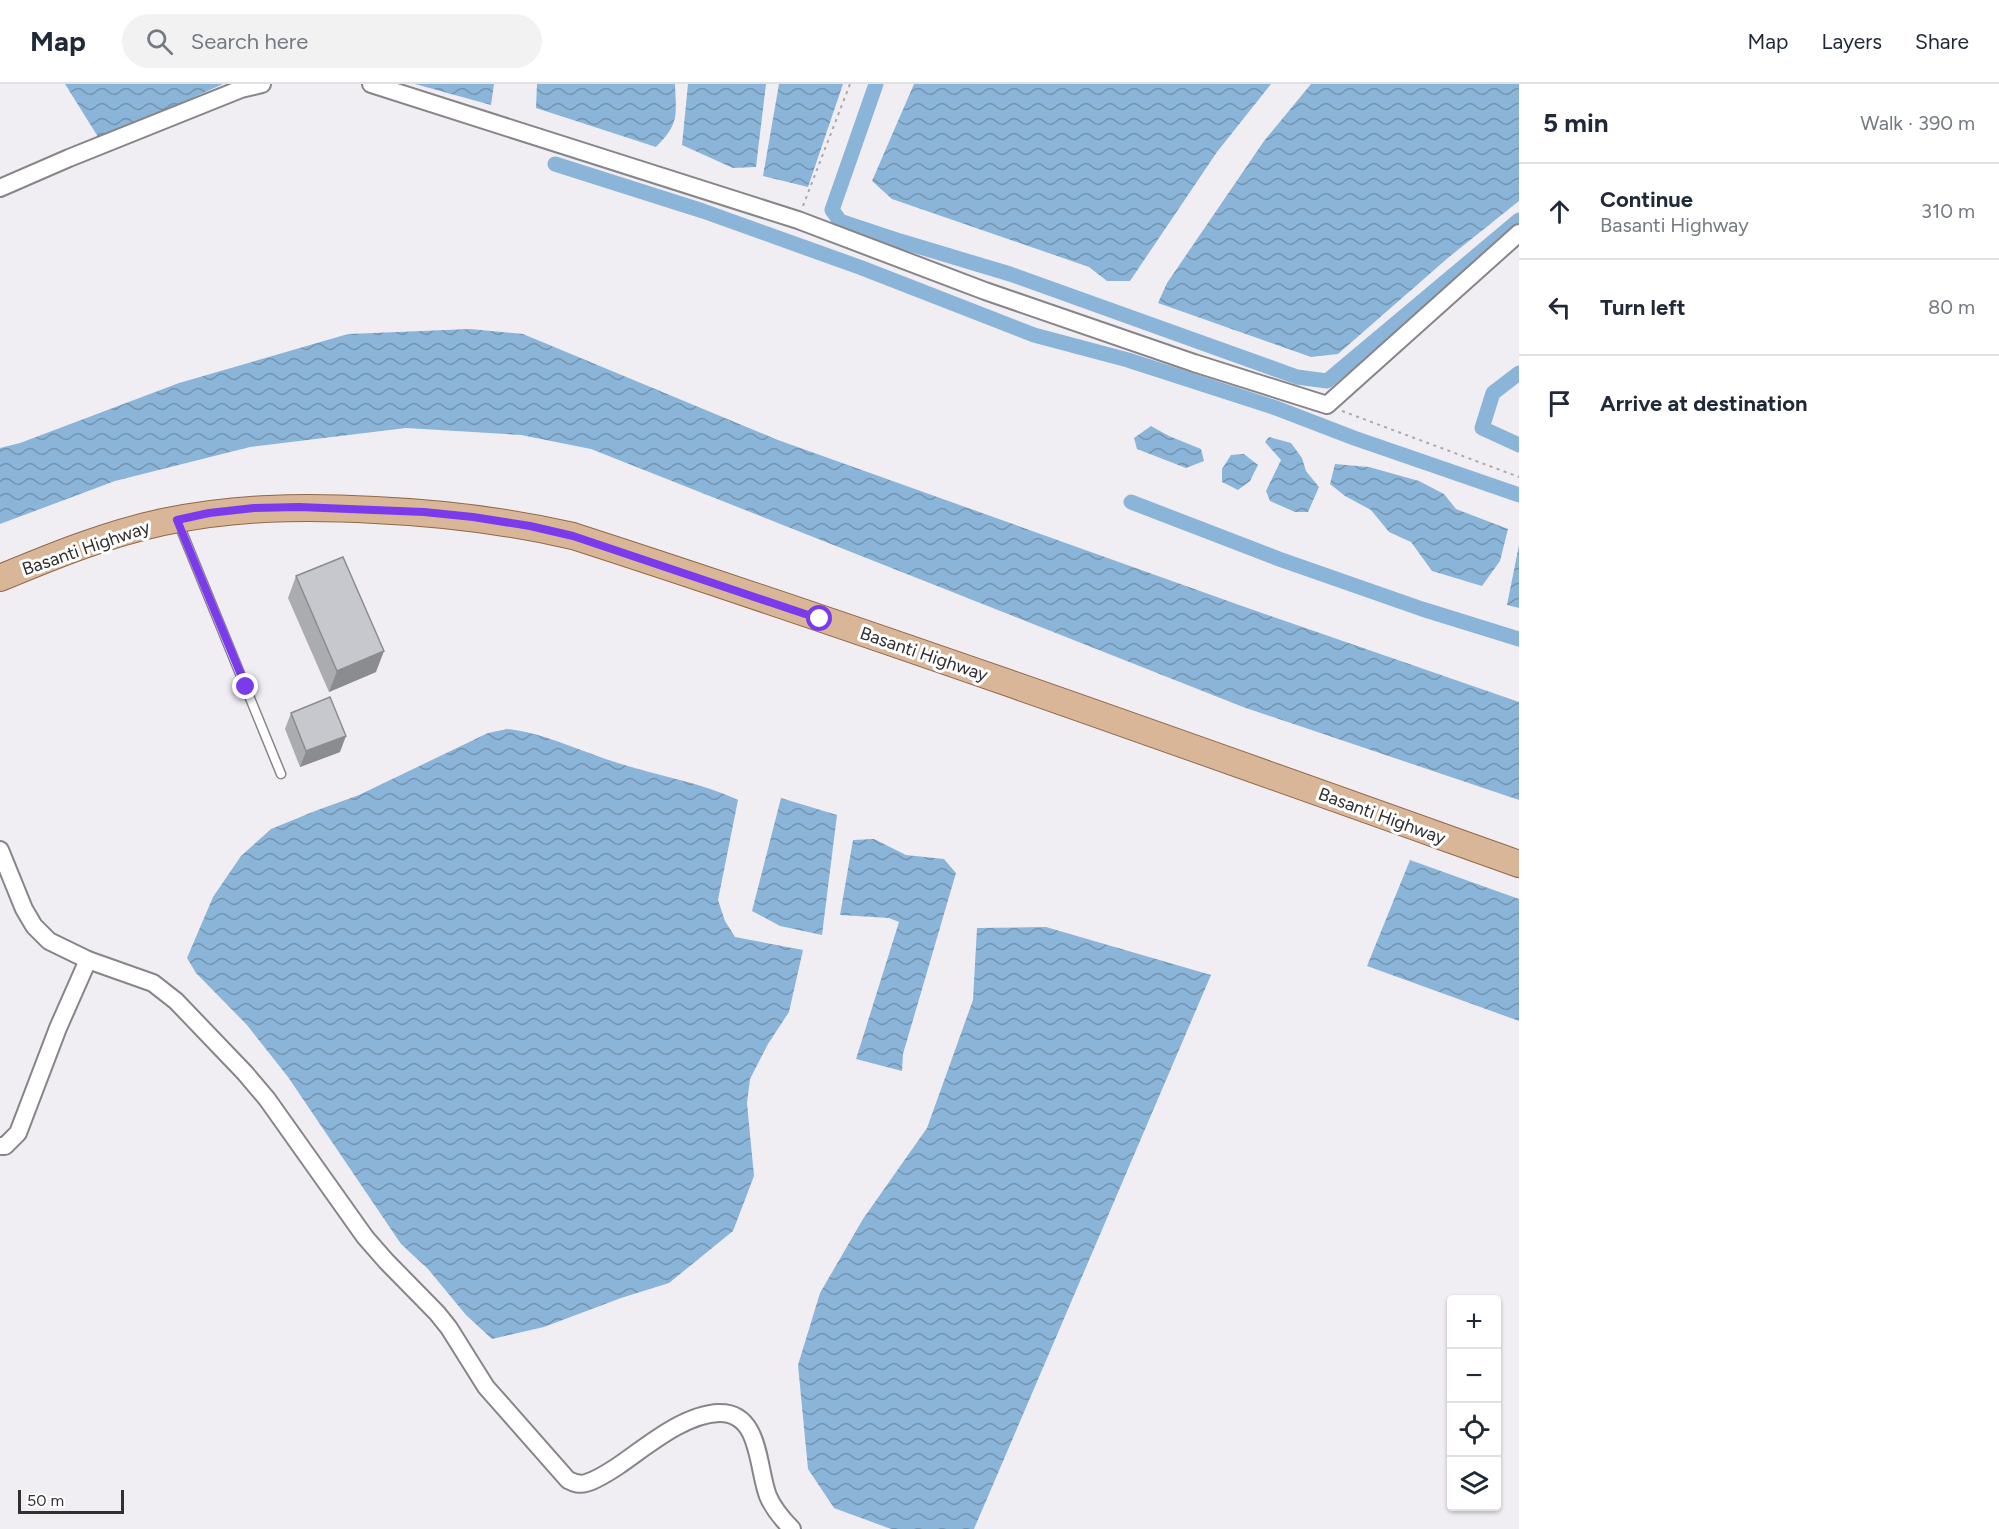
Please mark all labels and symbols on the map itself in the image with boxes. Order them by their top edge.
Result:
street label: Basanti Highway [19,516,153,580]
route start [806,605,832,631]
street label: Basanti Highway [857,622,991,686]
route end [232,673,258,699]
street label: Basanti Highway [1315,783,1449,849]
scale bar [18,1487,124,1514]

